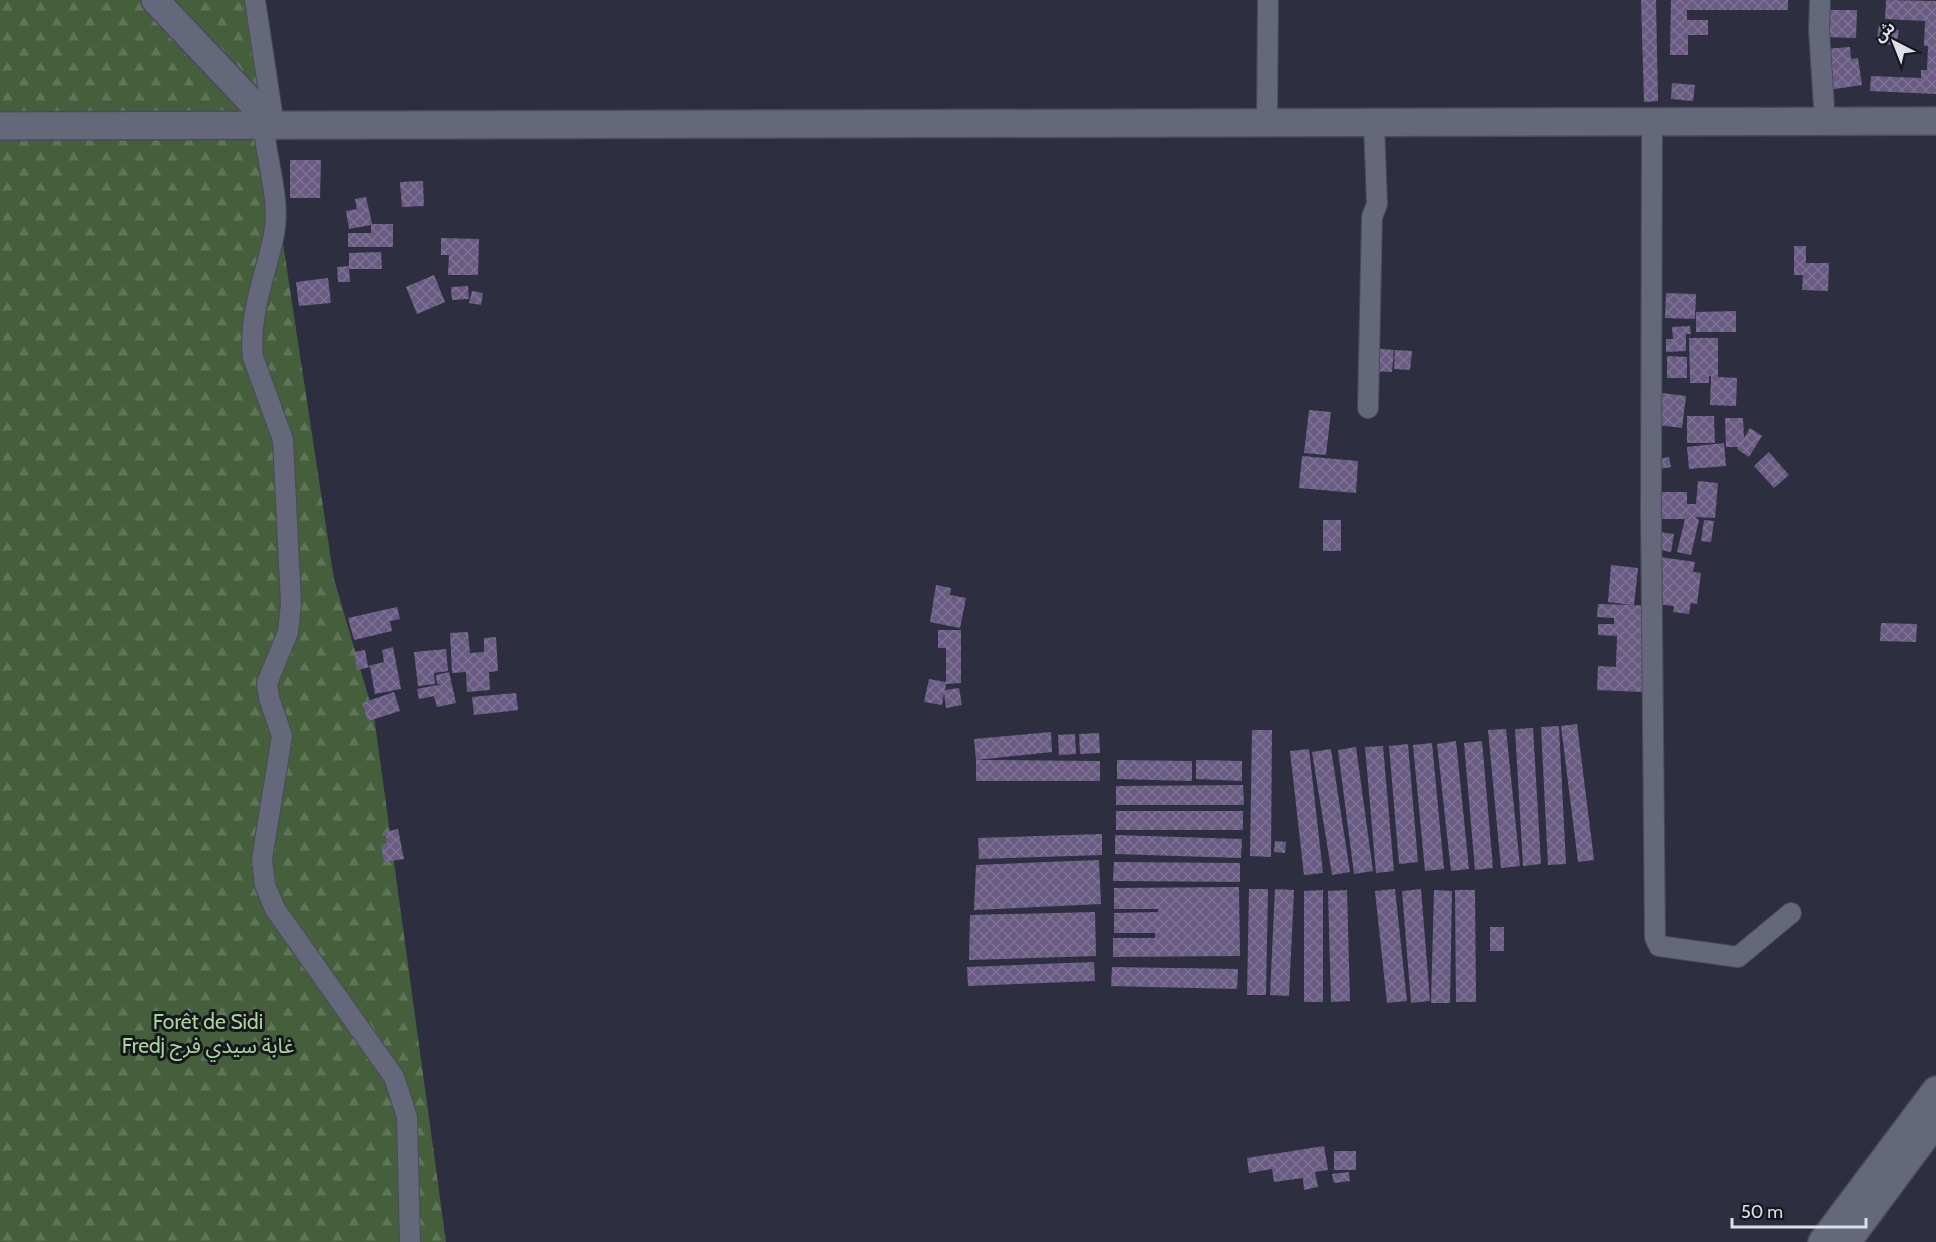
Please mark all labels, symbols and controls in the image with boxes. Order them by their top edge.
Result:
north arrow [1864,12,1924,72]
text: ش [1870,17,1899,46]
park label: Forêt de Sidi Fredj غابة سيدي فرج [122,1009,294,1062]
scale bar [1732,1191,1866,1229]
text: 50 m [1741,1201,1783,1223]

